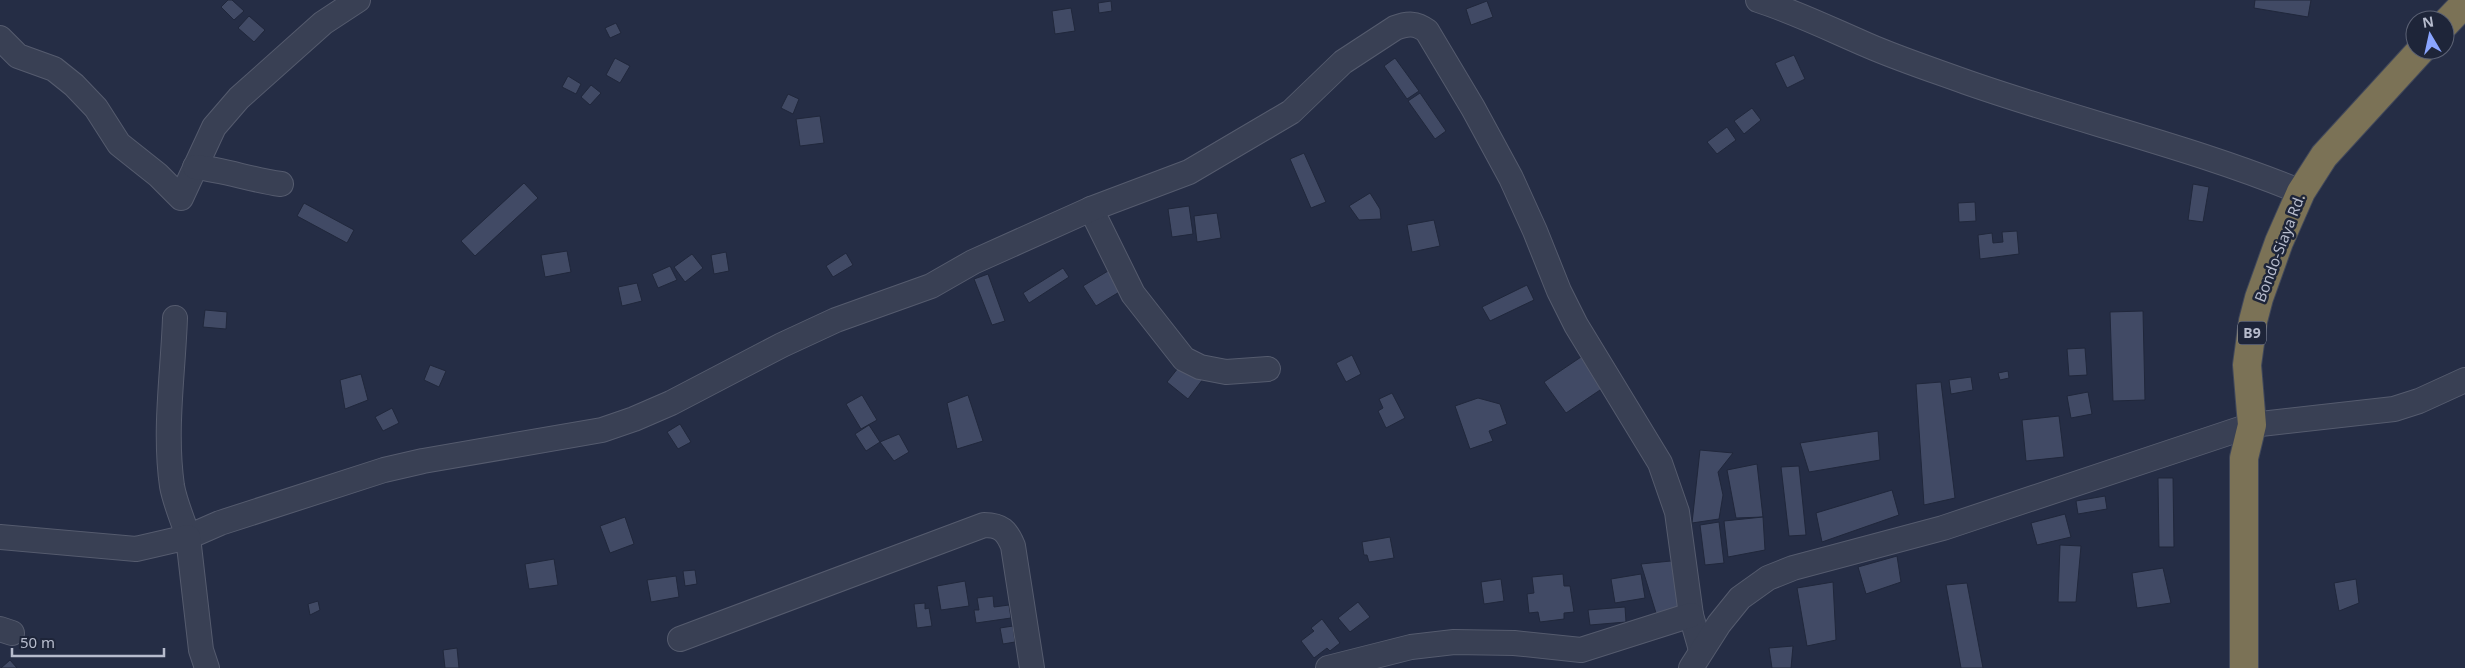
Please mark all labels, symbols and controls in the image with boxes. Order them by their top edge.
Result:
north arrow [2405,10,2455,60]
text: N [2421,11,2435,32]
street label: Bondo-Siaya Rd. [2249,191,2309,305]
road number: B9 [2238,322,2266,344]
scale bar [12,626,165,658]
text: 50 m [20,632,55,652]

